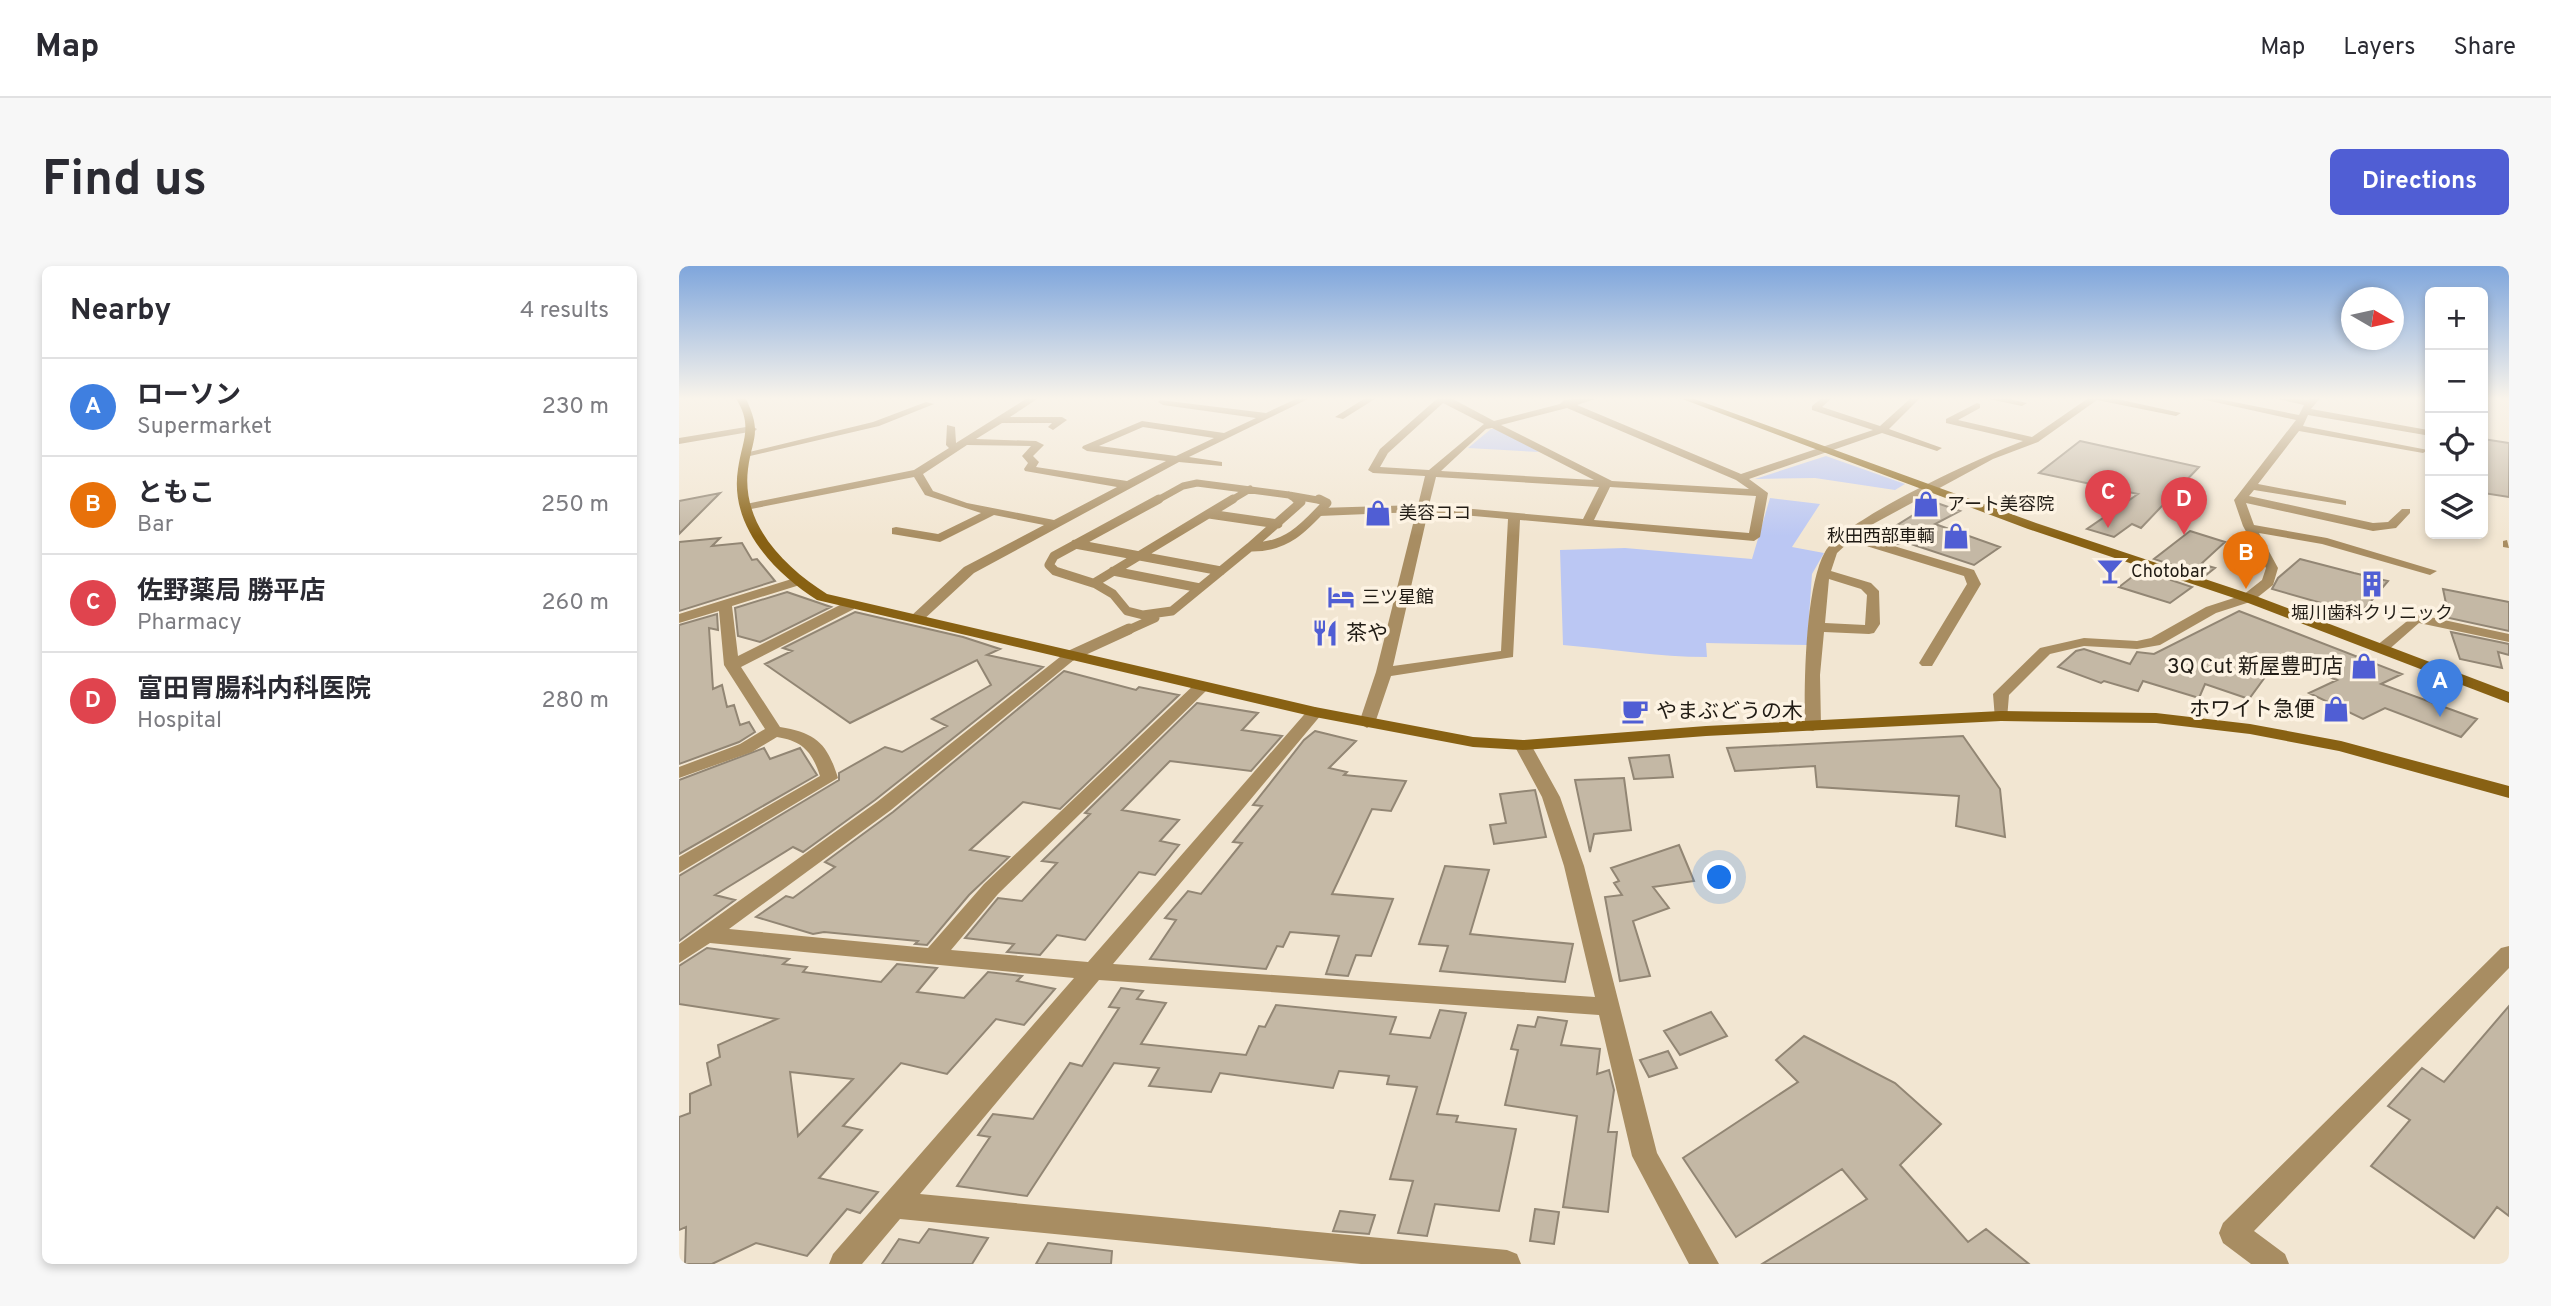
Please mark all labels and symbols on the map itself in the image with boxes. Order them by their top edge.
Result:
north arrow [2341,287,2404,350]
pin: C [2085,470,2131,528]
pin: D [2161,477,2207,535]
shop icon: アート美容院 [1911,489,1941,519]
place label: アート美容院 [1947,494,2054,517]
shop icon: 美容ココ [1363,498,1393,528]
place label: 美容ココ [1399,503,1471,526]
shop icon: 秋田西部車輌 [1941,521,1971,551]
place label: 秋田西部車輌 [1827,526,1935,549]
pin: B [2223,531,2269,589]
bar icon: Chotobar [2095,556,2125,586]
place label: Chotobar [2131,561,2207,584]
building icon: 堀川歯科クリニック [2357,569,2387,599]
hotel icon: 三ツ星館 [1326,582,1356,612]
place label: 三ツ星館 [1362,587,1434,610]
place label: 堀川歯科クリニック [2291,603,2453,626]
restaurant icon: 茶や [1310,618,1340,648]
place label: 茶や [1346,621,1388,648]
shop icon: 3Q Cut 新屋豊町店 [2349,651,2379,681]
place label: 3Q Cut 新屋豊町店 [2167,654,2343,681]
pin: A [2417,659,2463,717]
shop icon: ホワイト急便 [2321,694,2351,724]
cafe icon: やまぶどうの木 [1620,696,1650,726]
place label: ホワイト急便 [2189,697,2315,724]
place label: やまぶどうの木 [1656,699,1803,726]
your location [1702,860,1736,894]

